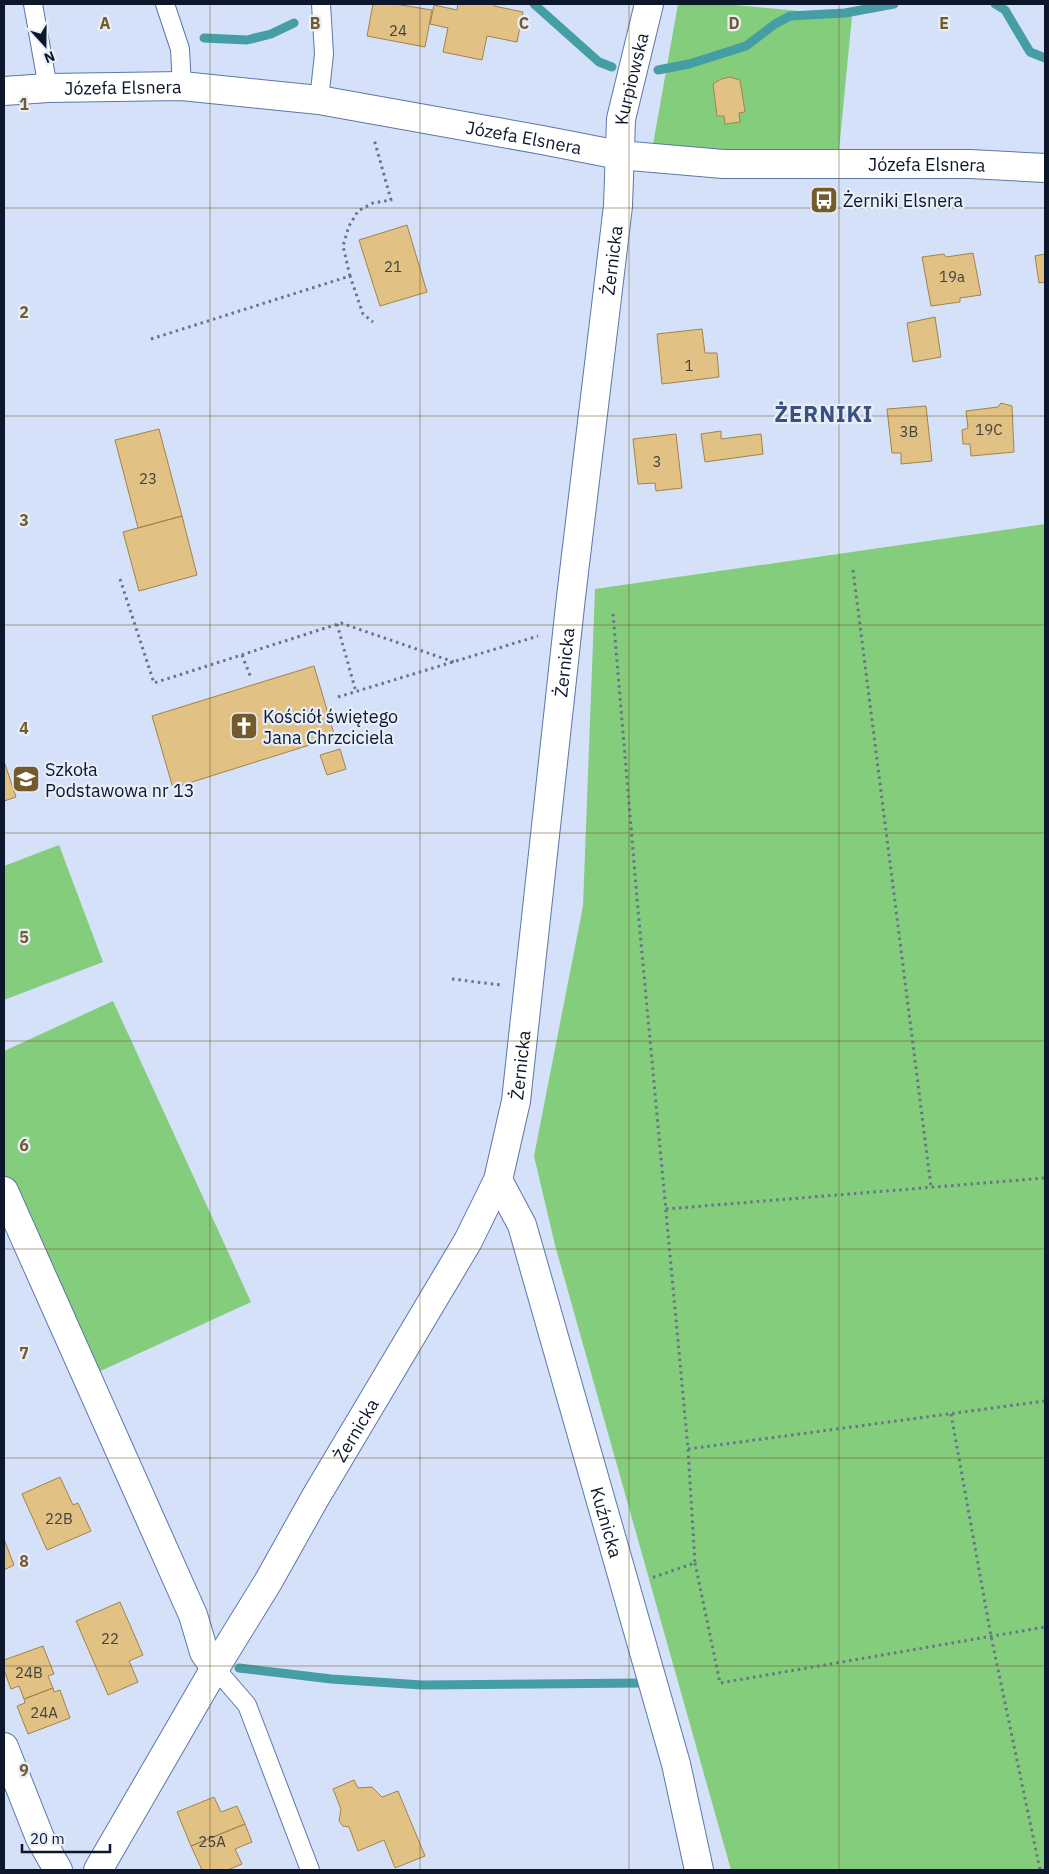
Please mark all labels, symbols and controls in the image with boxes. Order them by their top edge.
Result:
text: A [100,13,111,33]
text: B [310,13,321,33]
text: C [519,13,529,33]
text: D [728,13,740,33]
text: E [939,13,949,33]
north arrow [20,20,70,70]
house number: 24 [389,21,407,40]
street label: Kurpiowska [609,30,653,125]
text: N [42,47,58,67]
street label: Józefa Elsnera [64,75,182,99]
text: 1 [19,94,29,114]
street label: Józefa Elsnera [464,115,584,159]
street label: Józefa Elsnera [868,152,986,176]
bus stop icon: Żerniki Elsnera [809,185,839,215]
place label: Żerniki Elsnera [843,189,964,212]
street label: Żernicka [596,224,627,296]
house number: 21 [384,257,402,276]
house number: 19a [939,267,965,286]
text: 2 [19,302,29,322]
house number: 1 [684,356,694,375]
district label: ŻERNIKI [775,399,873,428]
house number: 19C [975,420,1003,439]
house number: 3B [900,422,918,441]
house number: 3 [652,452,662,471]
house number: 23 [139,469,157,488]
text: 3 [19,510,29,530]
street label: Żernicka [549,626,579,698]
place label: Kościół świętego Jana Chrzciciela [263,705,398,749]
church icon: Kościół świętego Jana Chrzciciela [229,711,259,741]
text: 4 [19,718,29,738]
place label: Szkoła Podstawowa nr 13 [45,758,195,802]
school or university icon: Szkoła Podstawowa nr 13 [11,764,41,794]
text: 5 [19,927,29,947]
street label: Żernicka [505,1029,535,1101]
text: 6 [19,1135,29,1155]
text: 7 [19,1343,29,1363]
street label: Żernicka [328,1394,383,1466]
street label: Kuźnicka [586,1484,628,1561]
house number: 22B [45,1509,73,1528]
text: 8 [19,1551,29,1571]
house number: 22 [101,1629,119,1648]
house number: 24B [15,1663,43,1682]
house number: 24A [30,1703,58,1722]
text: 9 [19,1760,29,1780]
scale bar [22,1822,110,1854]
text: 20 m [30,1829,65,1848]
house number: 25A [198,1832,226,1851]

